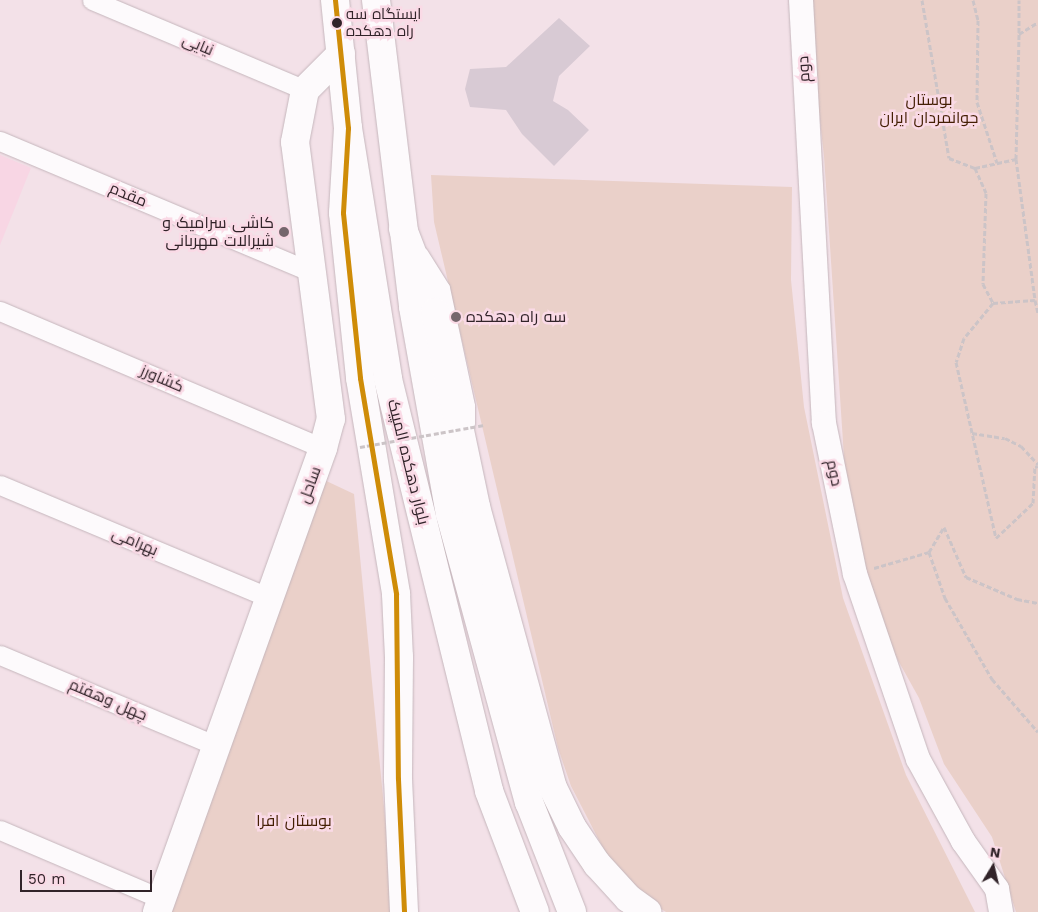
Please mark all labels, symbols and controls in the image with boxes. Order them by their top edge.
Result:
place label: ایستگاه سه راه دهکده [346,5,421,40]
marker: ایستگاه سه راه دهکده [332,18,342,28]
street label: نیایی [179,30,217,60]
street label: دوم [794,55,814,83]
park label: بوستان جوانمردان ایران [880,90,978,128]
street label: مقدم [106,179,150,211]
place label: کاشی سرامیک و شیرالات مهربانی [162,213,274,251]
marker: کاشی سرامیک و شیرالات مهربانی [278,226,290,238]
place label: سه راه دهکده [466,307,566,327]
marker: سه راه دهکده [450,311,462,323]
street label: کشاورز [137,361,187,397]
street label: بلوار دهکده المپیک [383,397,433,527]
street label: دوم [822,458,846,488]
street label: ساحل [294,464,326,506]
street label: بهرامی [109,524,161,560]
street label: چهل وهفتم [66,675,150,725]
park label: بوستان افرا [256,811,332,831]
north arrow [968,842,1018,892]
text: N [989,843,1002,861]
scale bar [22,860,155,892]
text: 50 m [28,870,65,888]

